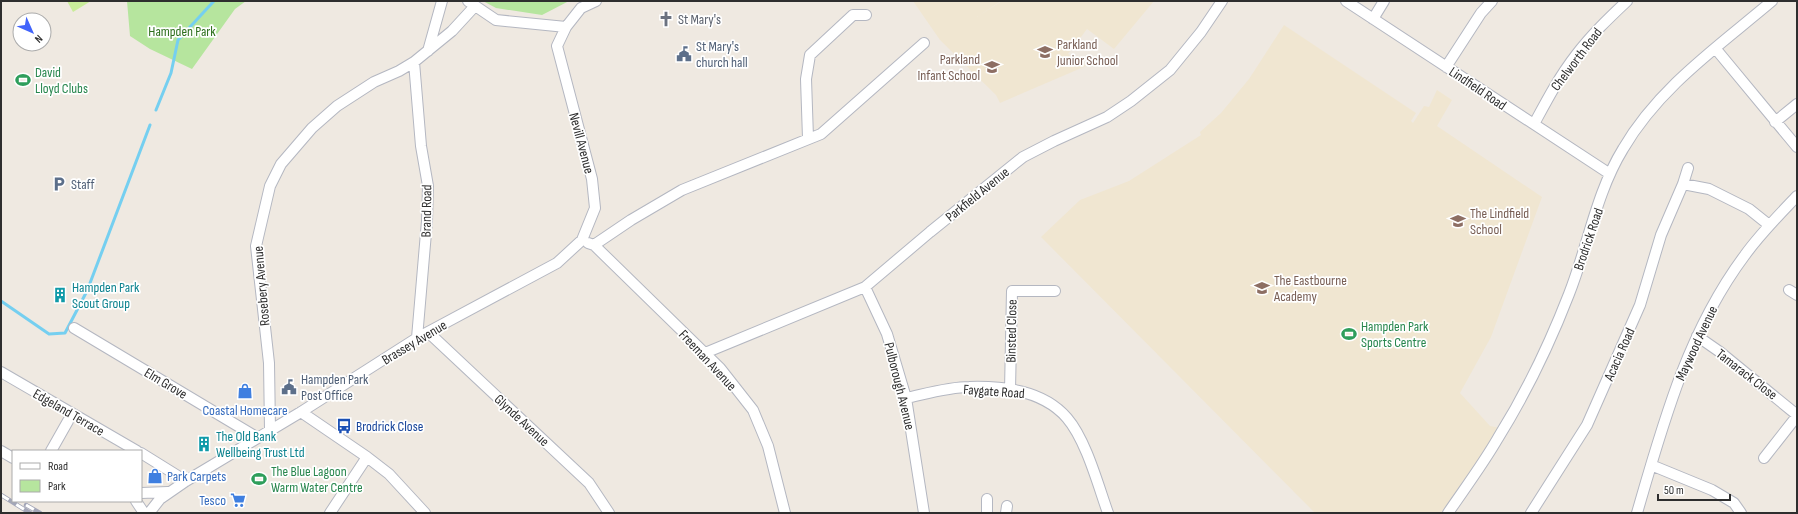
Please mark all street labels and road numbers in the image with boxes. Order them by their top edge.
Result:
street label: Chelworth Road [1547,24,1606,94]
street label: Lindfield Road [1446,63,1510,114]
street label: Nevill Avenue [565,111,598,175]
street label: Parkfield Avenue [942,164,1013,225]
street label: Brand Road [418,184,435,238]
street label: Brodrick Road [1570,206,1607,273]
street label: Rosebery Avenue [250,245,273,327]
street label: Binsted Close [1002,299,1021,363]
street label: Maywood Avenue [1672,303,1721,383]
street label: Brassey Avenue [379,316,450,368]
street label: Acacia Road [1600,325,1639,384]
street label: Freeman Avenue [675,326,740,394]
street label: Pulborough Avenue [880,341,919,432]
street label: Tamarack Close [1713,345,1781,403]
street label: Elm Grove [141,364,190,403]
street label: Faygate Road [963,381,1025,402]
street label: Edgeland Terrace [30,385,107,440]
street label: Glynde Avenue [491,391,553,450]

